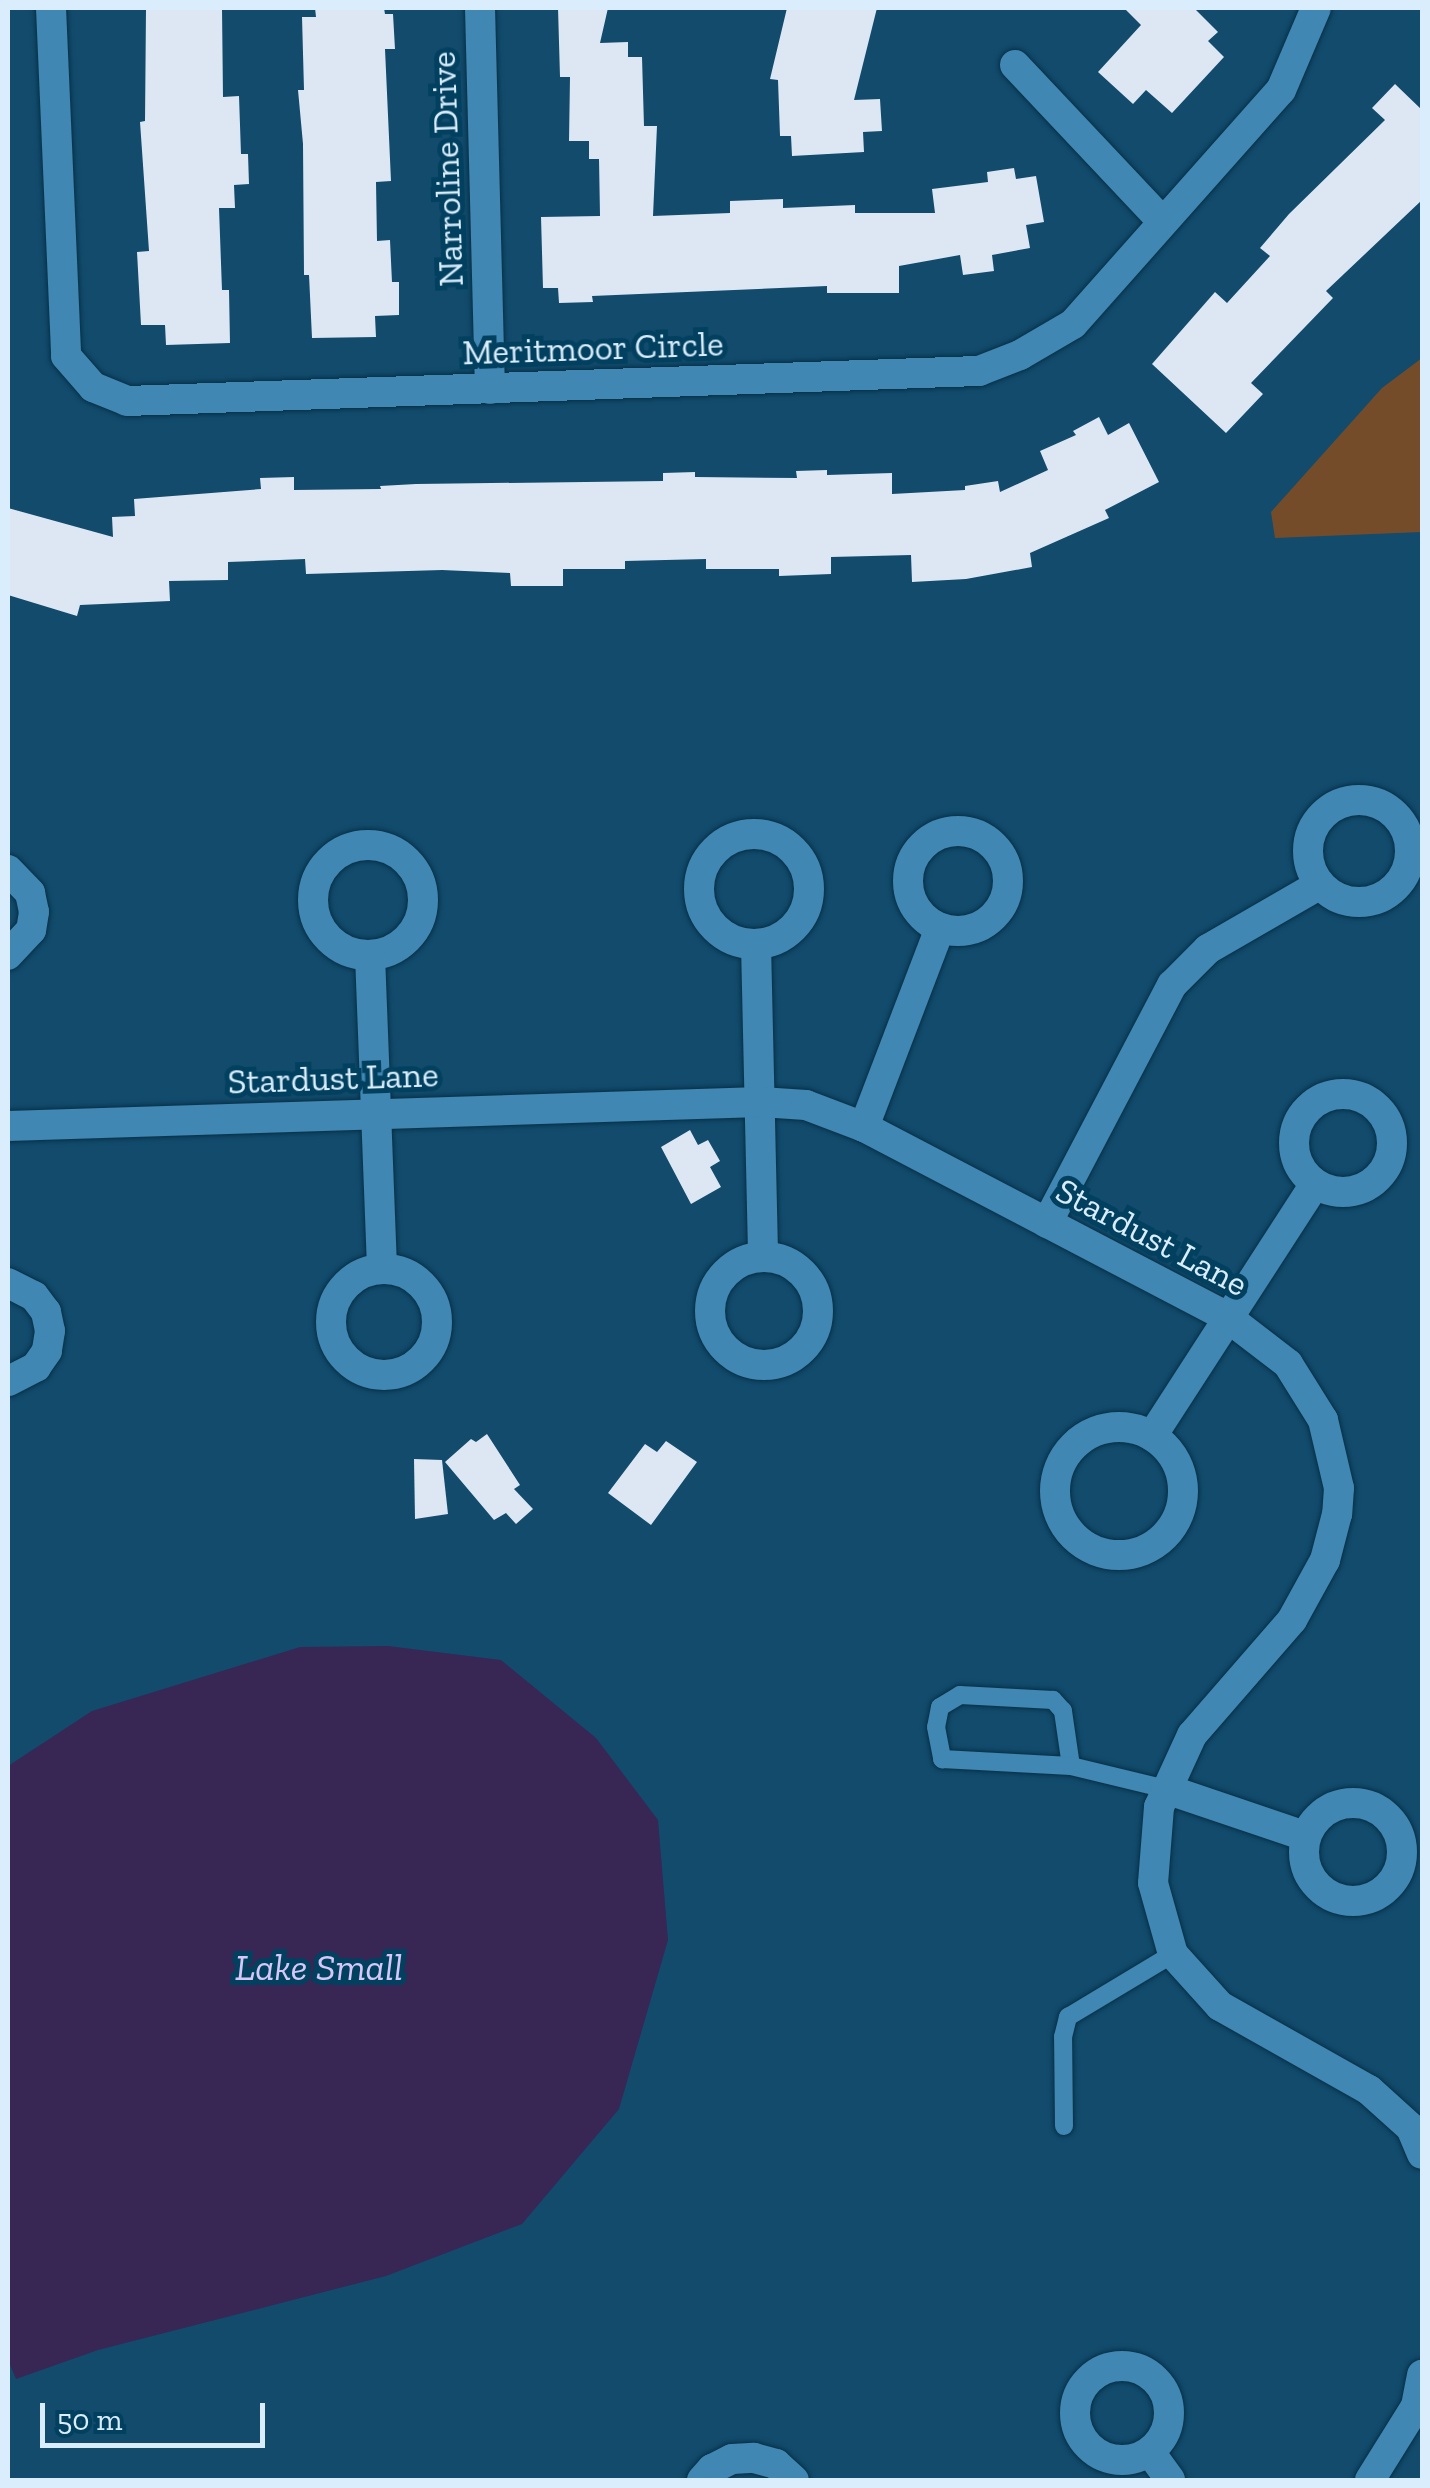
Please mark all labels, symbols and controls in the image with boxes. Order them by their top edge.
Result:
street label: Narroline Drive [422,51,472,287]
street label: Meritmoor Circle [461,322,725,374]
street label: Stardust Lane [227,1053,439,1103]
street label: Stardust Lane [1049,1169,1255,1305]
water label: Lake Small [235,1945,403,1991]
scale bar [45,2383,270,2445]
text: 50 m [57,2402,122,2438]

